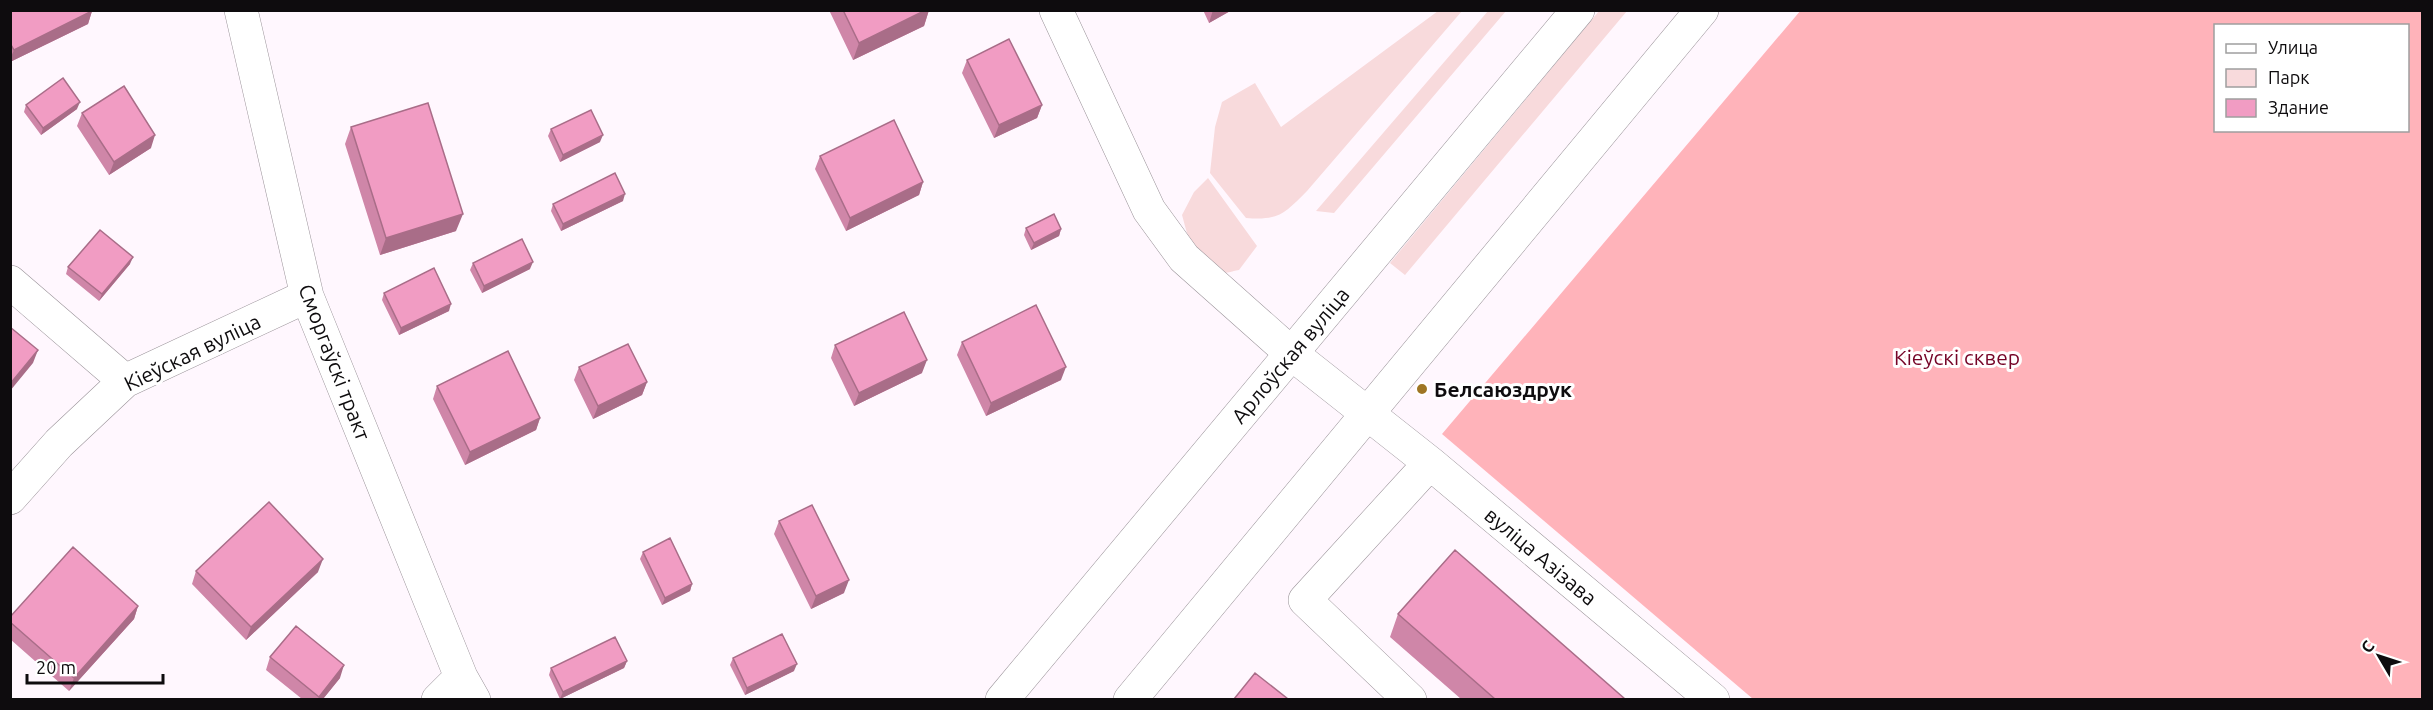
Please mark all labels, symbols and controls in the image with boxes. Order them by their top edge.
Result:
legend [2214,24,2409,132]
text: Улица [2268,37,2318,57]
text: Парк [2268,67,2309,87]
text: Здание [2268,97,2329,117]
street label: Сморгаўскі тракт [294,281,376,444]
street label: Арлоўская вуліца [1226,282,1354,428]
street label: Кіеўская вуліца [120,309,264,395]
park label: Кіеўскі сквер [1894,345,2020,369]
place label: Белсаюздрук [1434,377,1572,401]
marker: Белсаюздрук [1415,382,1429,396]
street label: вуліца Азізава [1480,502,1602,610]
north arrow [2349,626,2409,686]
text: С [2357,637,2378,656]
scale bar [27,647,164,685]
text: 20 m [36,657,76,677]

